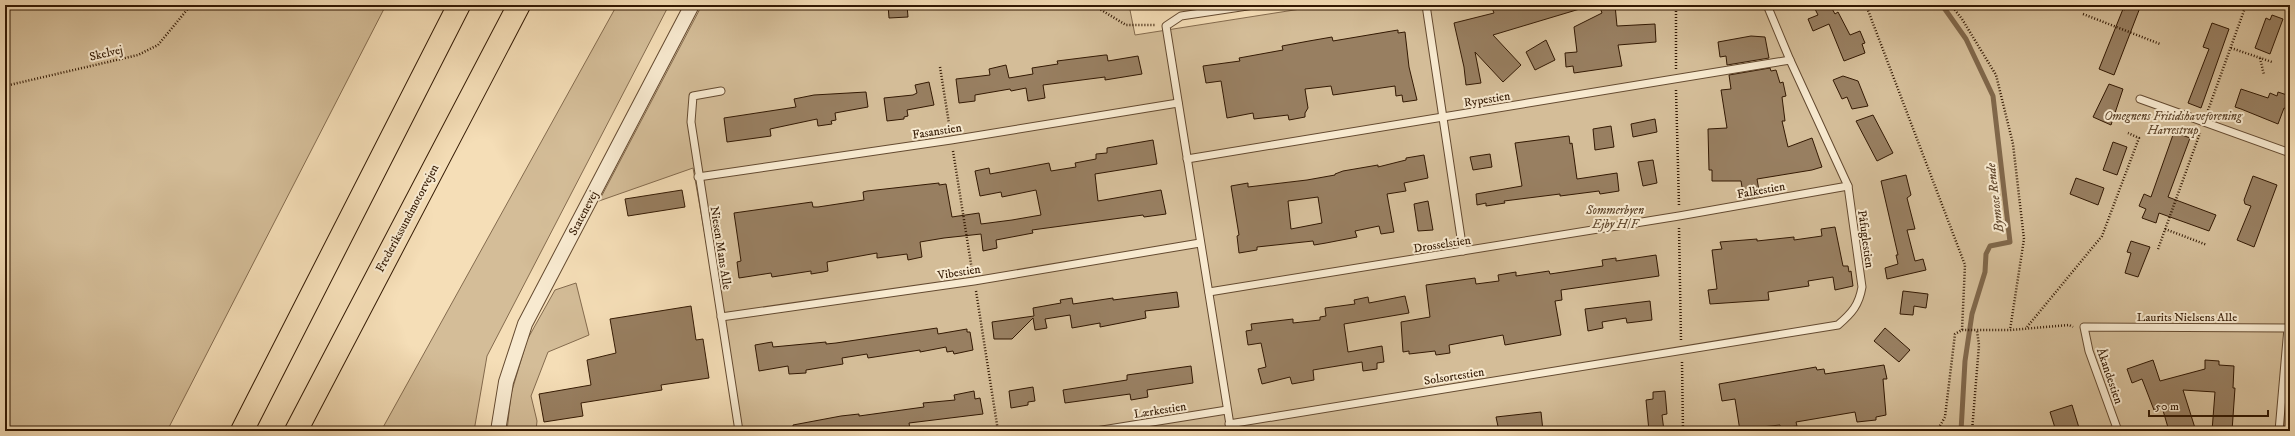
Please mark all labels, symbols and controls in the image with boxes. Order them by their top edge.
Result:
street label: Skelvej [88,42,124,65]
street label: Rypestien [1463,88,1512,111]
park label: Omegnens Fritidshaveforening Harrestrup [2104,109,2243,138]
street label: Fasanstien [911,120,963,143]
street label: Frederikssundmotorvejen [373,161,443,275]
water label: Bymose Rende [1983,162,2007,235]
street label: Falkestien [1736,179,1787,202]
street label: Statenevej [565,188,601,238]
park label: Sommerbyen Ejby H/F [1585,203,1644,232]
street label: Niesen Mans Alle [707,205,734,291]
street label: Påfuglestien [1854,209,1877,270]
street label: Drosselstien [1412,232,1473,256]
street label: Vibestien [935,262,982,283]
street label: Laurits Nielsens Alle [2137,310,2237,325]
street label: Åkandestien [2093,346,2126,407]
street label: Solsortestien [1423,364,1486,389]
scale bar [2149,392,2268,418]
street label: Lærkestien [1133,399,1188,422]
text: 50 m [2155,399,2179,414]

